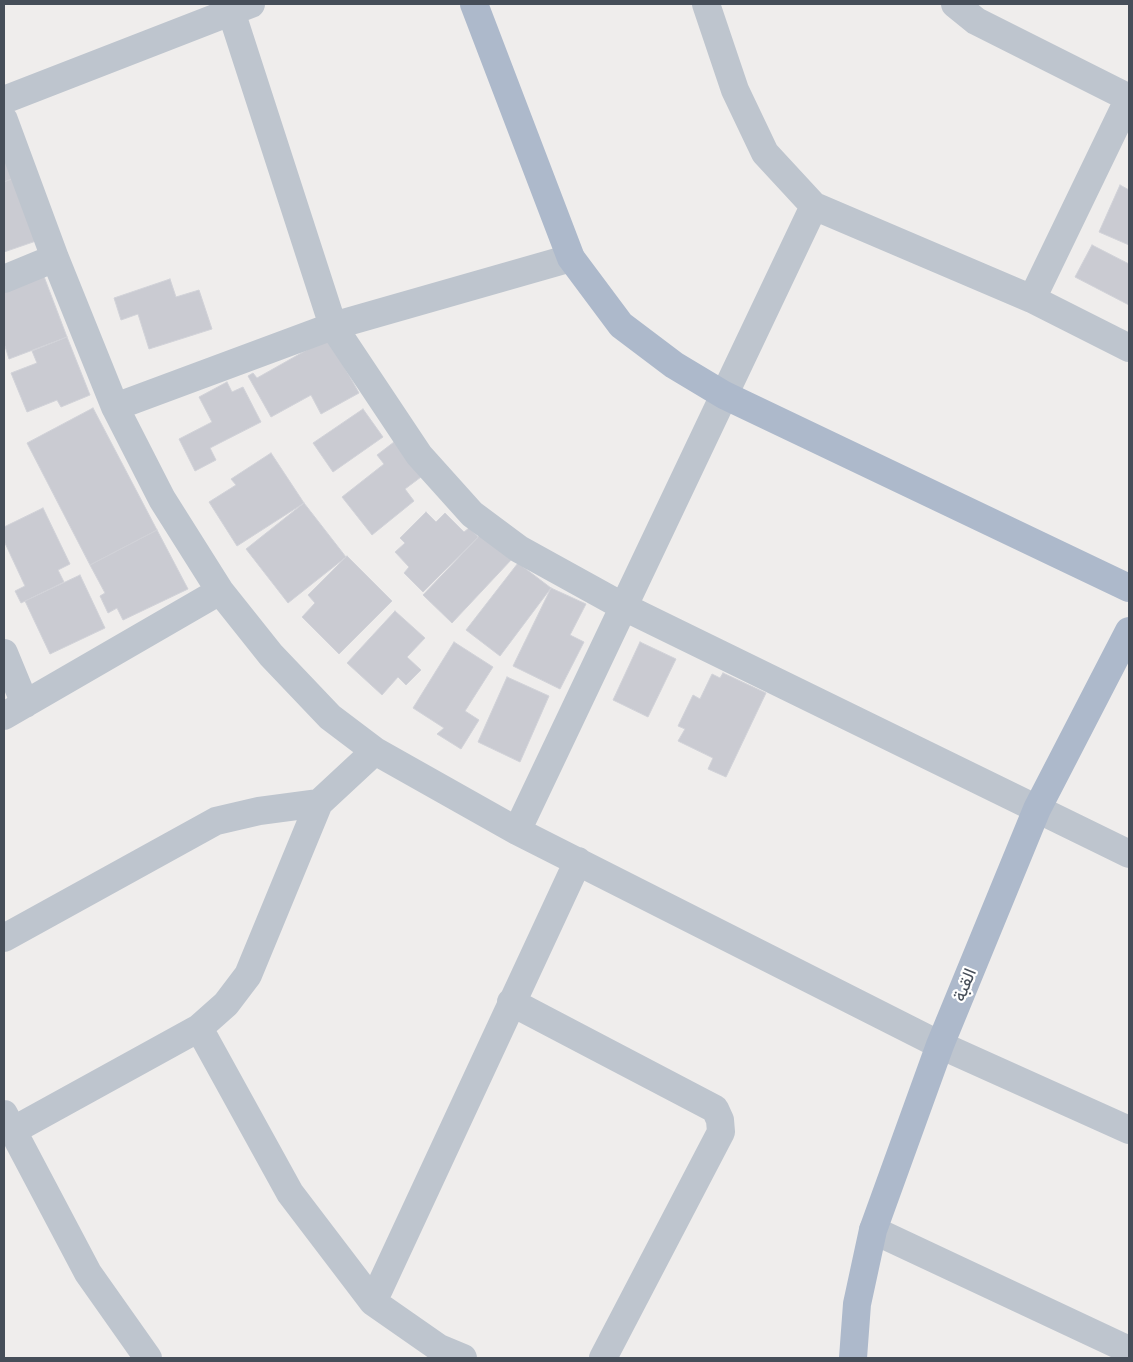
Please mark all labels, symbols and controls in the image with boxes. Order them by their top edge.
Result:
street label: القبة [949,965,981,1005]

